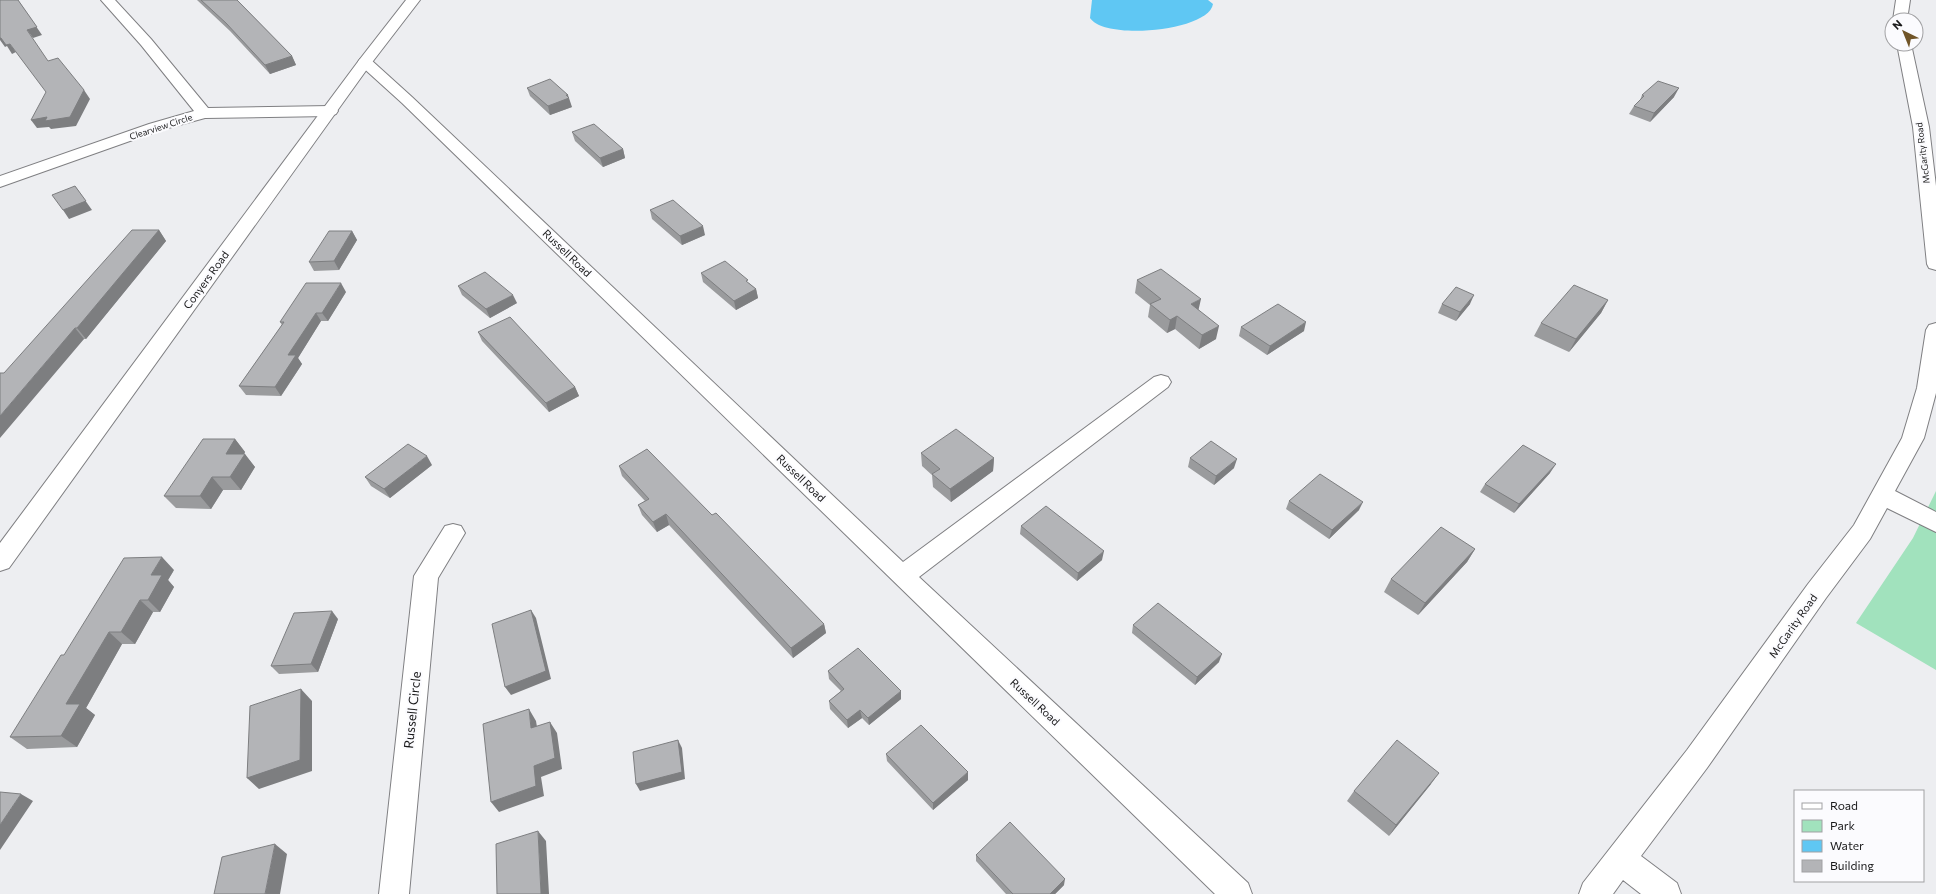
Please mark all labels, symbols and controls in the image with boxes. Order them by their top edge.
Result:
north arrow [1884,12,1924,52]
text: N [1889,17,1904,32]
street label: Clearview Circle [128,111,194,142]
street label: McGarity Road [1913,122,1932,184]
street label: Russell Road [540,226,594,279]
street label: Conyers Road [180,248,231,311]
street label: Russell Road [774,451,828,504]
street label: McGarity Road [1766,591,1819,660]
street label: Russell Circle [400,671,424,749]
street label: Russell Road [1008,676,1063,728]
legend [1794,790,1924,882]
text: Road [1830,798,1858,812]
text: Park [1830,818,1856,832]
text: Water [1830,838,1864,852]
text: Building [1830,858,1874,872]

